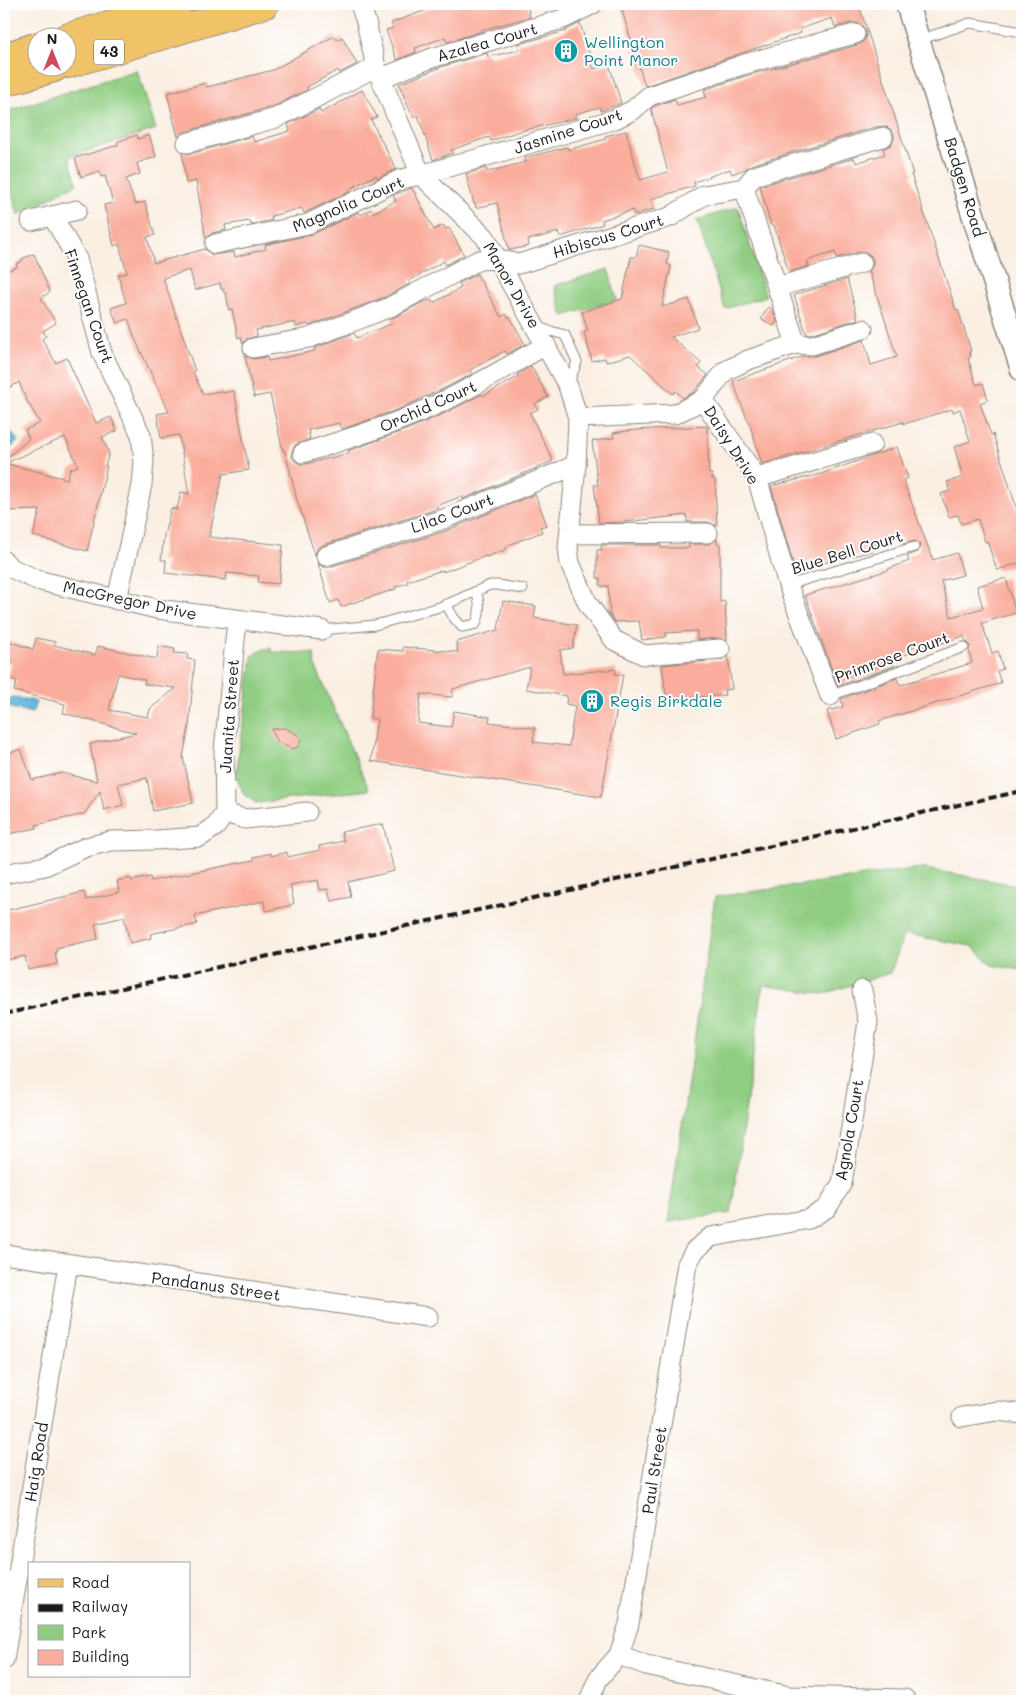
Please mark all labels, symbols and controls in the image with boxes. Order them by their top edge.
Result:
street label: Azalea Court [434,17,540,66]
north arrow [28,28,78,78]
text: N [47,29,57,48]
place label: Wellington Point Manor [584,31,678,70]
building icon: Wellington Point Manor [553,38,579,64]
road number: 43 [94,40,124,64]
street label: Jasmine Court [511,103,625,158]
street label: Badgen Road [940,134,991,239]
street label: Magnolia Court [289,171,407,236]
street label: Hibiscus Court [550,209,666,262]
street label: Manor Drive [479,238,546,332]
street label: Finnegan Court [60,246,119,366]
street label: Orchid Court [376,375,480,436]
street label: Daisy Drive [700,401,765,488]
street label: Lilac Court [408,488,496,537]
street label: Blue Bell Court [789,525,905,578]
street label: MacGregor Drive [61,575,199,624]
street label: Primrose Court [832,626,952,687]
street label: Juanita Street [214,658,243,774]
building icon: Regis Birkdale [579,688,605,714]
place label: Regis Birkdale [610,690,723,711]
street label: Agnola Court [829,1078,868,1182]
street label: Pandanus Street [150,1266,282,1305]
street label: Haig Road [19,1421,52,1503]
street label: Paul Street [636,1425,671,1515]
legend [28,1562,190,1678]
text: Road [72,1572,109,1592]
text: Railway [72,1596,128,1616]
text: Park [72,1622,106,1642]
text: Building [72,1646,129,1666]

